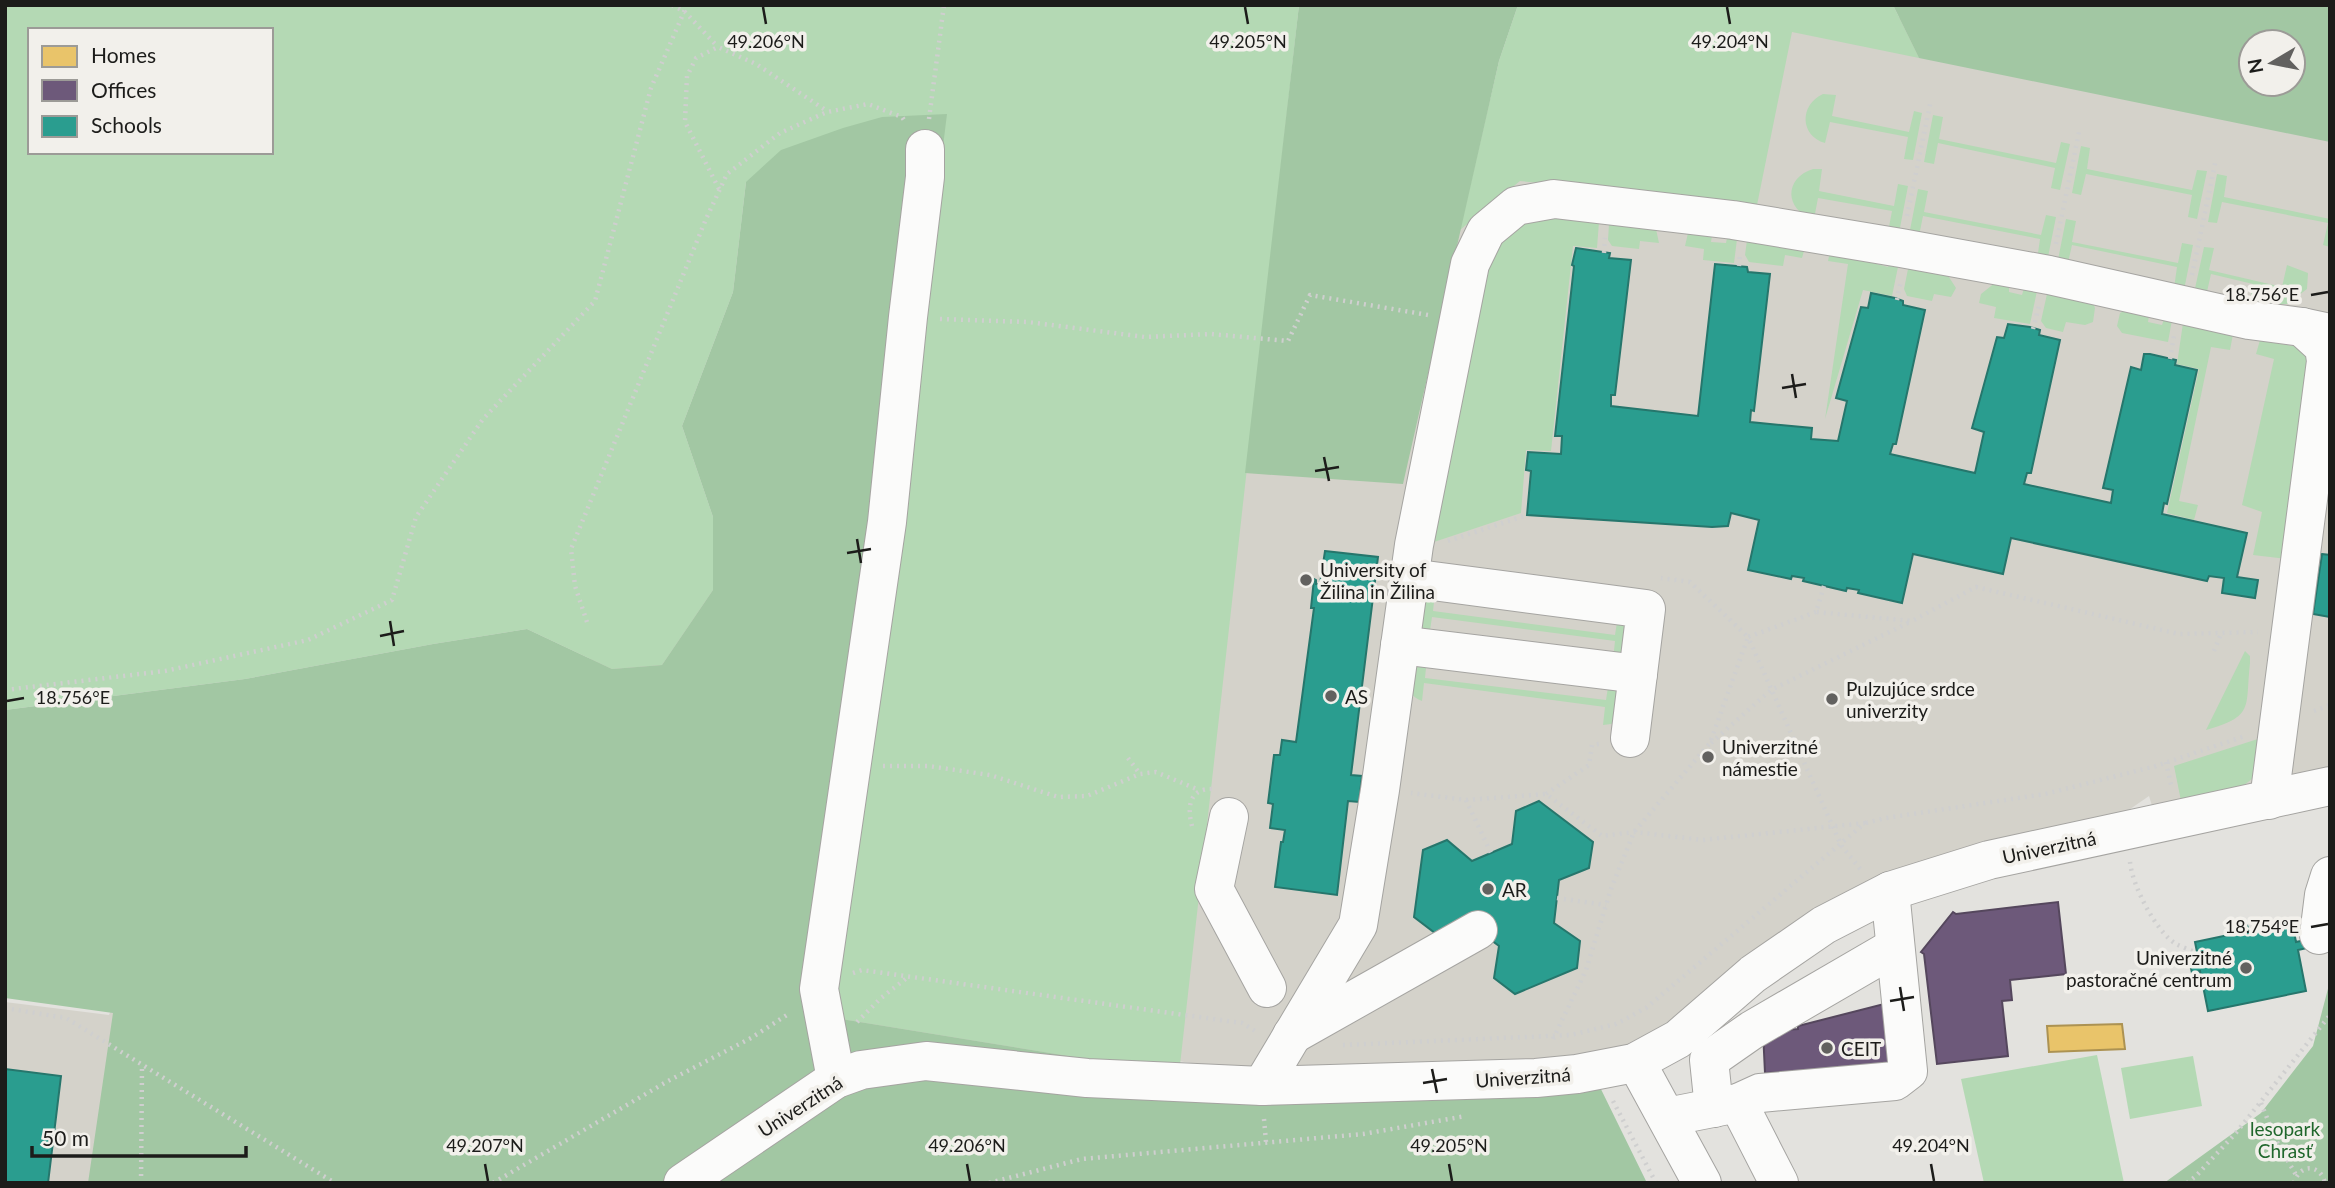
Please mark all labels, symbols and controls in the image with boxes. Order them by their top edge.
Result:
legend [28,28,273,154]
north arrow [2237,28,2307,98]
text: 49.206°N [727,30,805,52]
text: 49.205°N [1209,30,1287,52]
text: 49.204°N [1691,30,1769,52]
text: Homes [91,42,156,67]
text: N [2242,57,2267,75]
text: Offices [91,77,156,102]
text: Schools [91,112,162,137]
text: 18.756°E [2225,283,2299,305]
place label: University of Žilina in Žilina [1320,558,1435,603]
marker: University of Žilina in Žilina [1298,572,1314,588]
place label: Pulzujúce srdce univerzity [1846,677,1975,722]
place label: AS [1345,685,1368,708]
text: 18.756°E [36,686,110,708]
marker: AS [1323,688,1339,704]
marker: Pulzujúce srdce univerzity [1824,691,1840,707]
place label: Univerzitné námestie [1722,735,1818,780]
marker: Univerzitné námestie [1700,749,1716,765]
street label: Univerzitná [2000,826,2098,868]
place label: AR [1502,878,1527,901]
marker: AR [1480,881,1496,897]
text: 18.754°E [2225,915,2299,937]
place label: Univerzitné pastoračné centrum [2066,946,2232,991]
marker: Univerzitné pastoračné centrum [2238,960,2254,976]
place label: CEIT [1841,1037,1881,1060]
marker: CEIT [1819,1040,1835,1056]
street label: Univerzitná [1475,1062,1571,1092]
street label: Univerzitná [754,1070,846,1142]
scale bar [32,1114,245,1158]
park label: lesopark Chrasť [2250,1117,2320,1162]
text: 50 m [42,1125,89,1150]
text: 49.207°N [446,1134,524,1156]
text: 49.206°N [928,1134,1006,1156]
text: 49.205°N [1410,1134,1488,1156]
text: 49.204°N [1892,1134,1970,1156]

